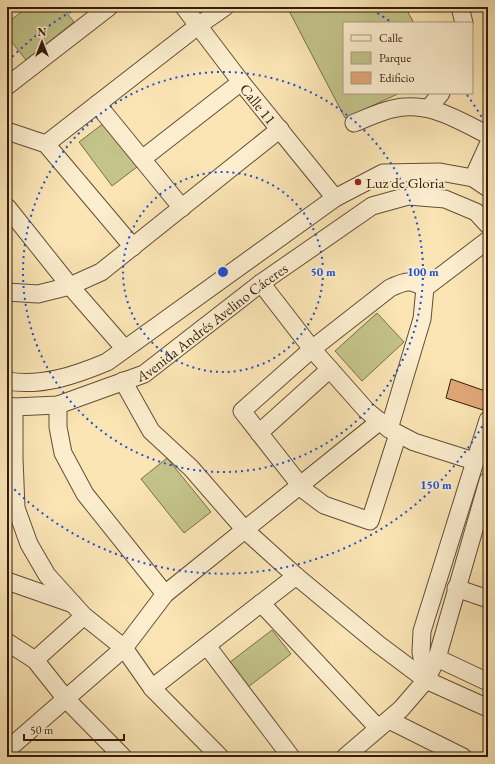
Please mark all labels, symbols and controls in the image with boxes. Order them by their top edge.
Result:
north arrow [22,22,62,62]
legend [343,22,473,94]
text: N [38,25,47,39]
text: Calle [379,30,403,46]
text: Parque [379,50,411,66]
text: Edificio [379,70,415,86]
street label: Calle 11 [236,79,281,128]
place label: Luz de Gloria [366,173,444,192]
marker: Luz de Gloria [353,177,363,187]
street label: Avenida Andrés Avelino Cáceres [133,258,291,386]
text: 50 m [310,264,336,280]
text: 100 m [407,264,439,280]
centre of rings [216,265,230,279]
text: 150 m [420,477,452,493]
scale bar [24,716,124,742]
text: 50 m [30,722,54,738]

